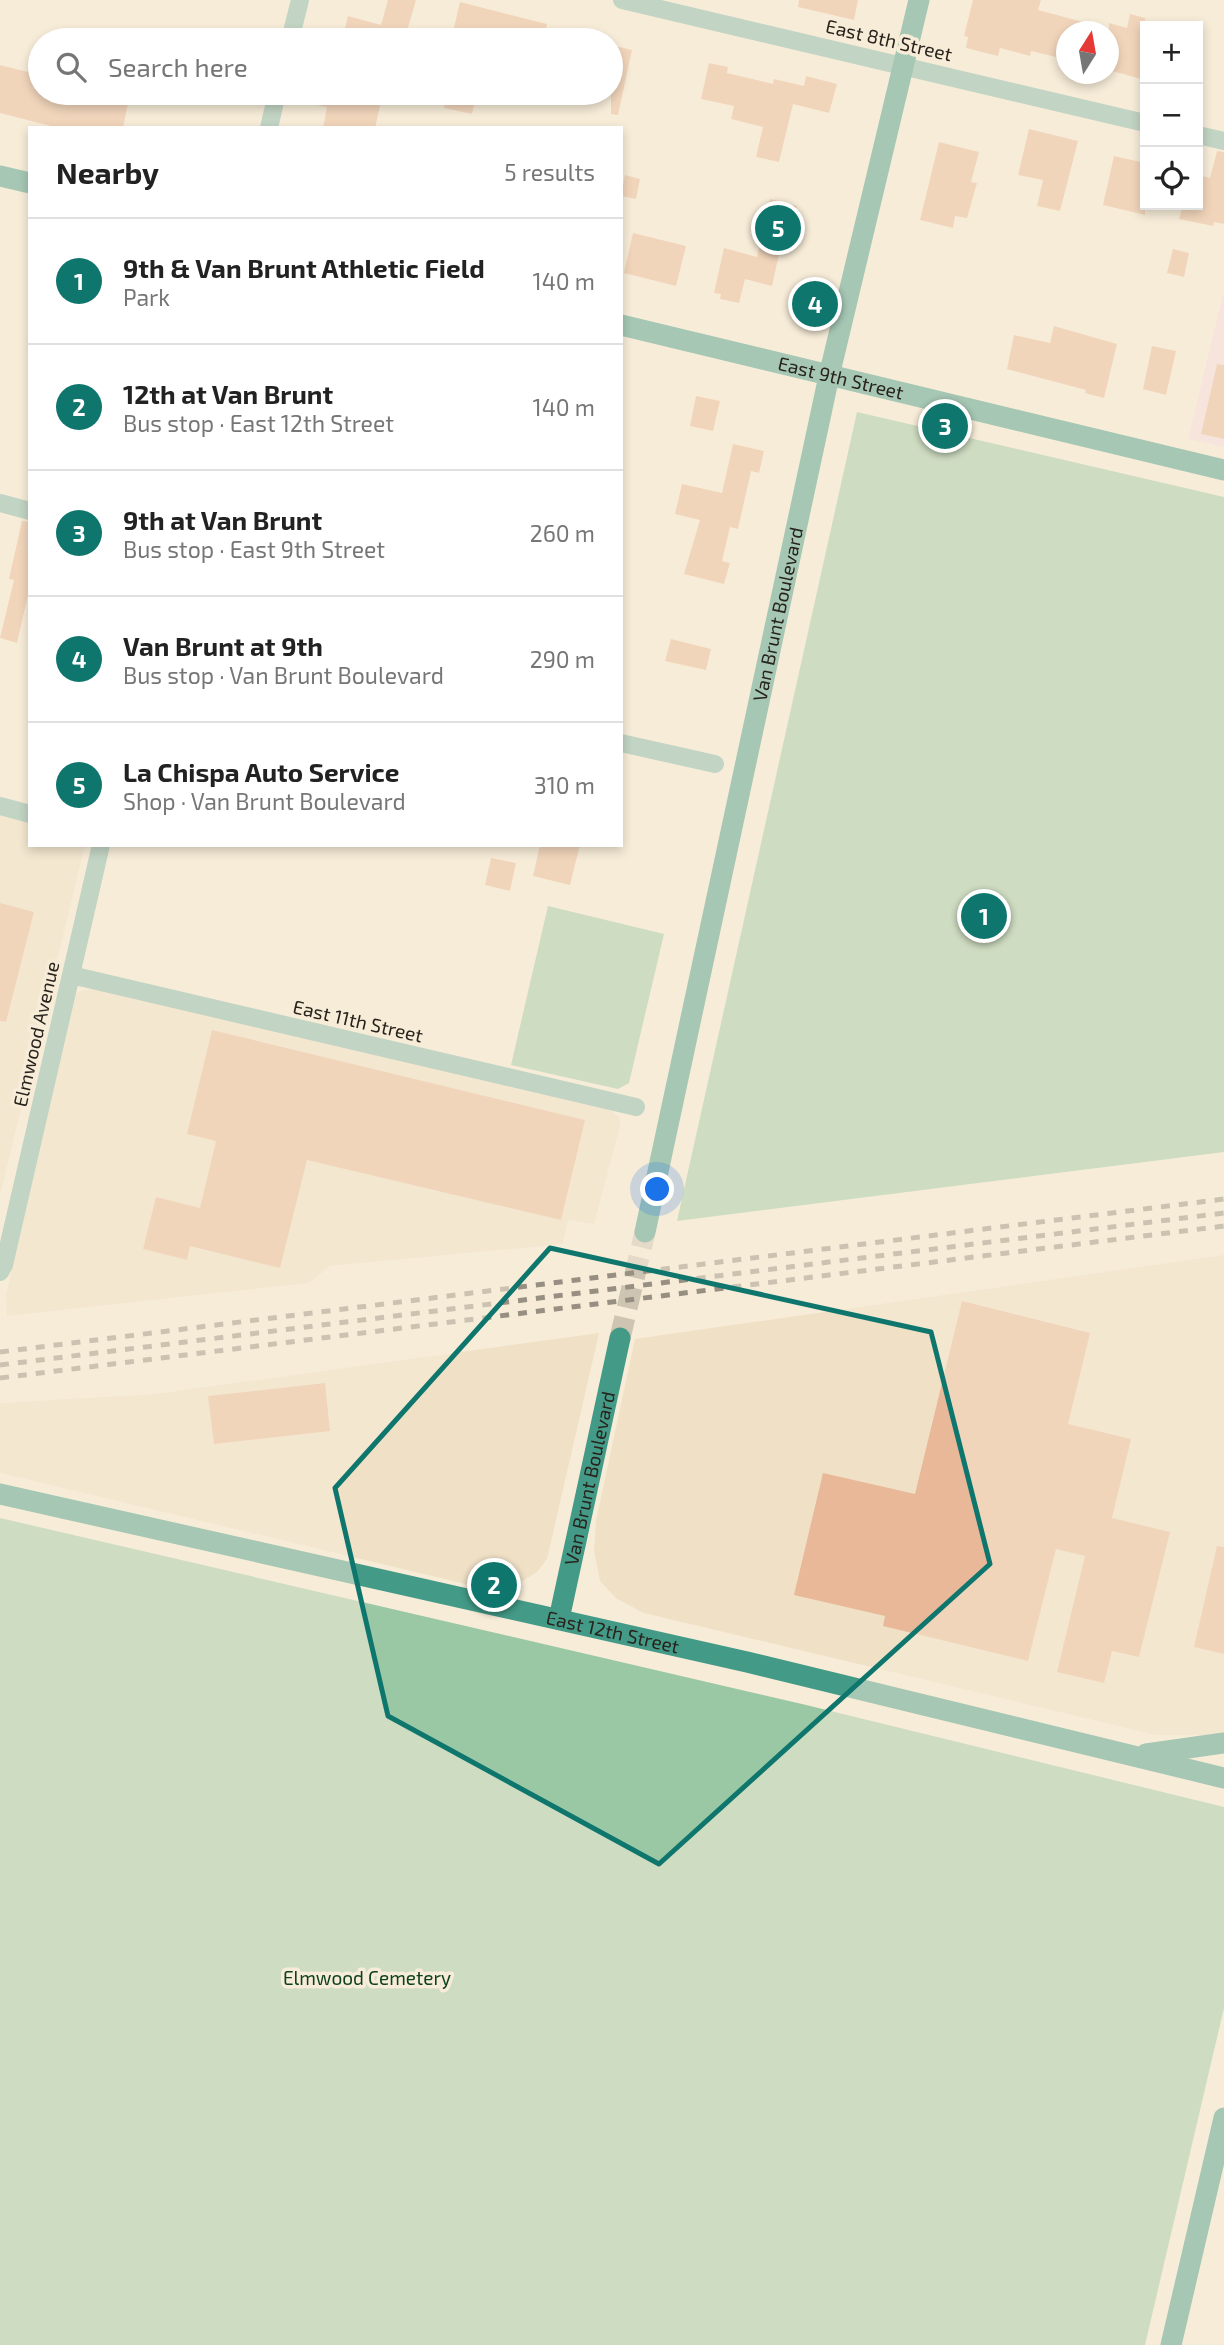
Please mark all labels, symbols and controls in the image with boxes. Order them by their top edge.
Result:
street label: East 8th Street [824,14,955,65]
north arrow [1056,21,1119,84]
map controls [1140,21,1203,210]
button: + [1140,21,1203,84]
search box [28,28,623,105]
icon: search [52,48,90,86]
text: Search here [108,51,248,82]
button: − [1140,84,1203,147]
button: locate [1140,147,1203,210]
text: Nearby [56,154,159,190]
text: 5 results [504,158,595,186]
pin: 5 [755,202,801,254]
text: 9th & Van Brunt Athletic Field [123,252,485,283]
text: 1 [74,267,84,295]
text: 140 m [533,267,595,295]
pin: 4 [792,278,838,330]
text: Park [123,283,170,311]
street label: East 9th Street [776,351,906,404]
text: 12th at Van Brunt [123,378,333,409]
text: 2 [72,393,86,421]
text: 140 m [533,393,595,421]
pin: 3 [922,400,968,452]
text: Bus stop · East 12th Street [123,409,394,437]
text: 9th at Van Brunt [123,504,322,535]
text: 3 [72,519,86,547]
text: 260 m [530,519,595,547]
street label: Van Brunt Boulevard [747,525,807,703]
text: Bus stop · East 9th Street [123,535,385,563]
text: Van Brunt at 9th [123,630,323,661]
text: 4 [72,645,86,673]
text: 290 m [530,645,595,673]
text: Bus stop · Van Brunt Boulevard [123,661,444,689]
text: La Chispa Auto Service [123,756,399,787]
text: 5 [73,771,85,799]
text: 310 m [534,771,595,799]
text: Shop · Van Brunt Boulevard [123,787,406,815]
pin: 1 [961,890,1007,942]
street label: Elmwood Avenue [8,959,63,1109]
street label: East 11th Street [291,994,425,1047]
your location [640,1172,674,1206]
street label: Van Brunt Boulevard [559,1389,619,1567]
pin: 2 [471,1559,517,1611]
street label: East 12th Street [544,1605,682,1657]
park label: Elmwood Cemetery [283,1966,451,1989]

